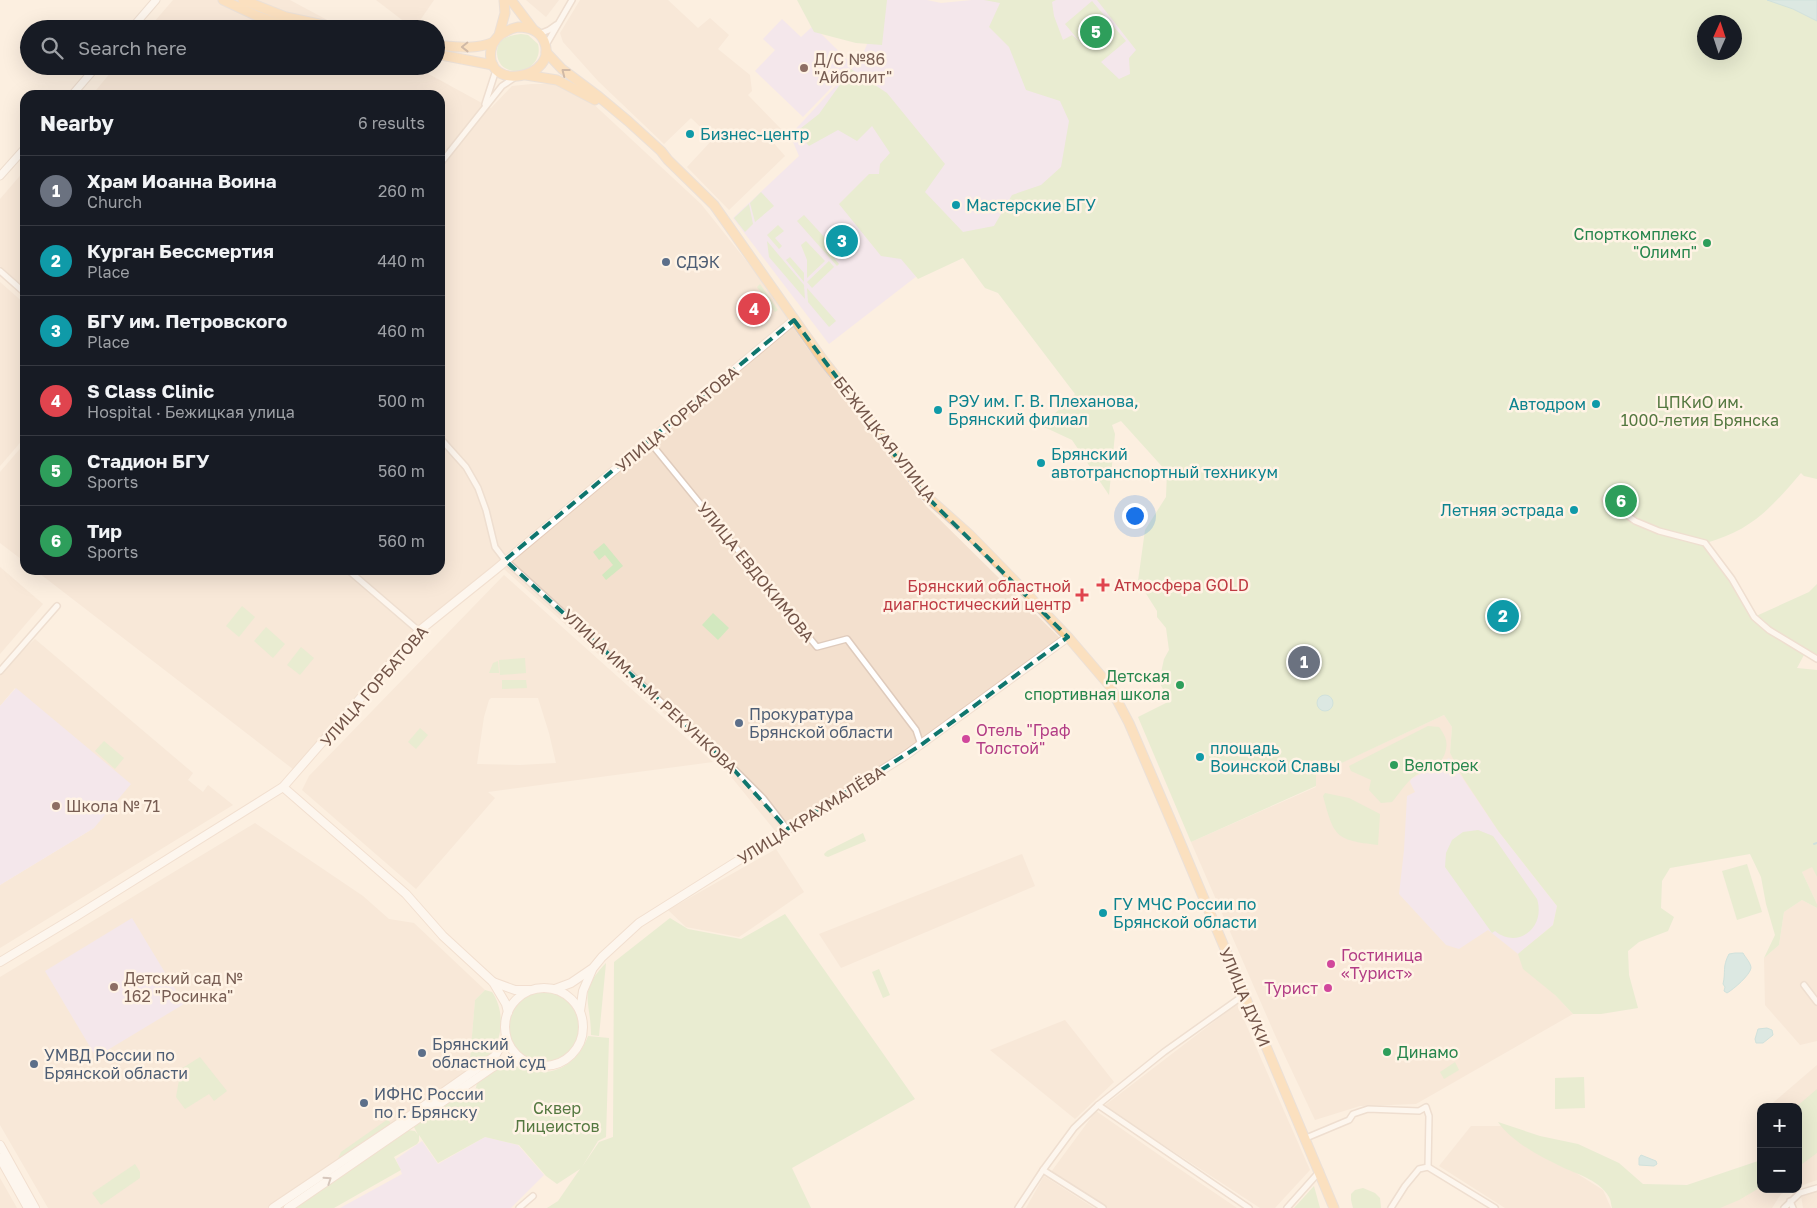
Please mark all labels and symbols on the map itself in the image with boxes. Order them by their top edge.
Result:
pin: 5 [1080,13,1112,51]
north arrow [1697,15,1742,60]
one-way arrow [461,42,469,52]
place label: Д/С №86 "Айболит" [814,49,892,87]
marker: Д/С №86 "Айболит" [798,62,810,74]
one-way arrow [562,69,571,77]
place label: Бизнес-центр [700,124,809,144]
marker: Бизнес-центр [684,128,696,140]
place label: Мастерские БГУ [966,195,1096,215]
marker: Мастерские БГУ [950,199,962,211]
pin: 3 [826,222,858,260]
place label: Спорткомплекс "Олимп" [1574,224,1697,262]
marker: Спорткомплекс "Олимп" [1701,237,1713,249]
place label: СДЭК [676,252,720,272]
marker: СДЭК [660,256,672,268]
pin: 4 [738,290,770,328]
street label: УЛИЦА ГОРБАТОВА [612,362,743,476]
street label: БЕЖИЦКАЯ УЛИЦА [830,372,941,506]
place label: РЭУ им. Г. В. Плеханова, Брянский филиал [948,391,1139,429]
park label: ЦПКиО им. 1000-летия Брянска [1621,392,1779,430]
place label: Автодром [1509,394,1586,414]
marker: Автодром [1590,398,1602,410]
marker: РЭУ им. Г. В. Плеханова, Брянский филиал [932,404,944,416]
place label: Брянский автотранспортный техникум [1051,444,1278,482]
marker: Брянский автотранспортный техникум [1035,457,1047,469]
pin: 6 [1605,482,1637,520]
street label: УЛИЦА ЕВДОКИМОВА [693,498,819,646]
place label: Летняя эстрада [1441,500,1564,520]
your location [1122,503,1148,529]
marker: Летняя эстрада [1568,504,1580,516]
place label: Атмосфера GOLD [1114,575,1249,595]
place label: Брянский областной диагностический центр [883,576,1071,614]
marker: Атмосфера GOLD [1096,578,1110,592]
marker: Брянский областной диагностический центр [1075,588,1089,602]
pin: 2 [1487,597,1519,635]
street label: УЛИЦА ИМ. А.М. РЕКУНКОВА [558,605,742,778]
street label: УЛИЦА ГОРБАТОВА [316,621,432,751]
pin: 1 [1288,643,1320,681]
place label: Детская спортивная школа [1024,666,1170,704]
marker: Детская спортивная школа [1174,679,1186,691]
place label: Прокуратура Брянской области [749,704,893,742]
marker: Прокуратура Брянской области [733,717,745,729]
place label: Отель "Граф Толстой" [976,720,1071,758]
marker: Отель "Граф Толстой" [960,733,972,745]
place label: площадь Воинской Славы [1210,738,1340,776]
marker: площадь Воинской Славы [1194,751,1206,763]
place label: Велотрек [1404,755,1479,775]
marker: Велотрек [1388,759,1400,771]
street label: УЛИЦА КРАХМАЛЁВА [734,761,889,869]
place label: Школа № 71 [66,796,160,816]
marker: Школа № 71 [50,800,62,812]
place label: ГУ МЧС России по Брянской области [1113,894,1257,932]
marker: ГУ МЧС России по Брянской области [1097,907,1109,919]
street label: УЛИЦА ДУКИ [1215,944,1275,1050]
place label: Гостиница «Турист» [1341,945,1423,983]
marker: Гостиница «Турист» [1325,958,1337,970]
place label: Детский сад № 162 "Росинка" [124,968,243,1006]
place label: Турист [1264,978,1318,998]
marker: Детский сад № 162 "Росинка" [108,981,120,993]
marker: Турист [1322,982,1334,994]
place label: Брянский областной суд [432,1034,546,1072]
place label: Динамо [1397,1042,1458,1062]
place label: УМВД России по Брянской области [44,1045,188,1083]
marker: Динамо [1381,1046,1393,1058]
marker: Брянский областной суд [416,1047,428,1059]
marker: УМВД России по Брянской области [28,1058,40,1070]
place label: ИФНС России по г. Брянску [374,1084,484,1122]
marker: ИФНС России по г. Брянску [358,1097,370,1109]
park label: Сквер Лицеистов [514,1098,600,1136]
one-way arrow [323,1177,332,1187]

